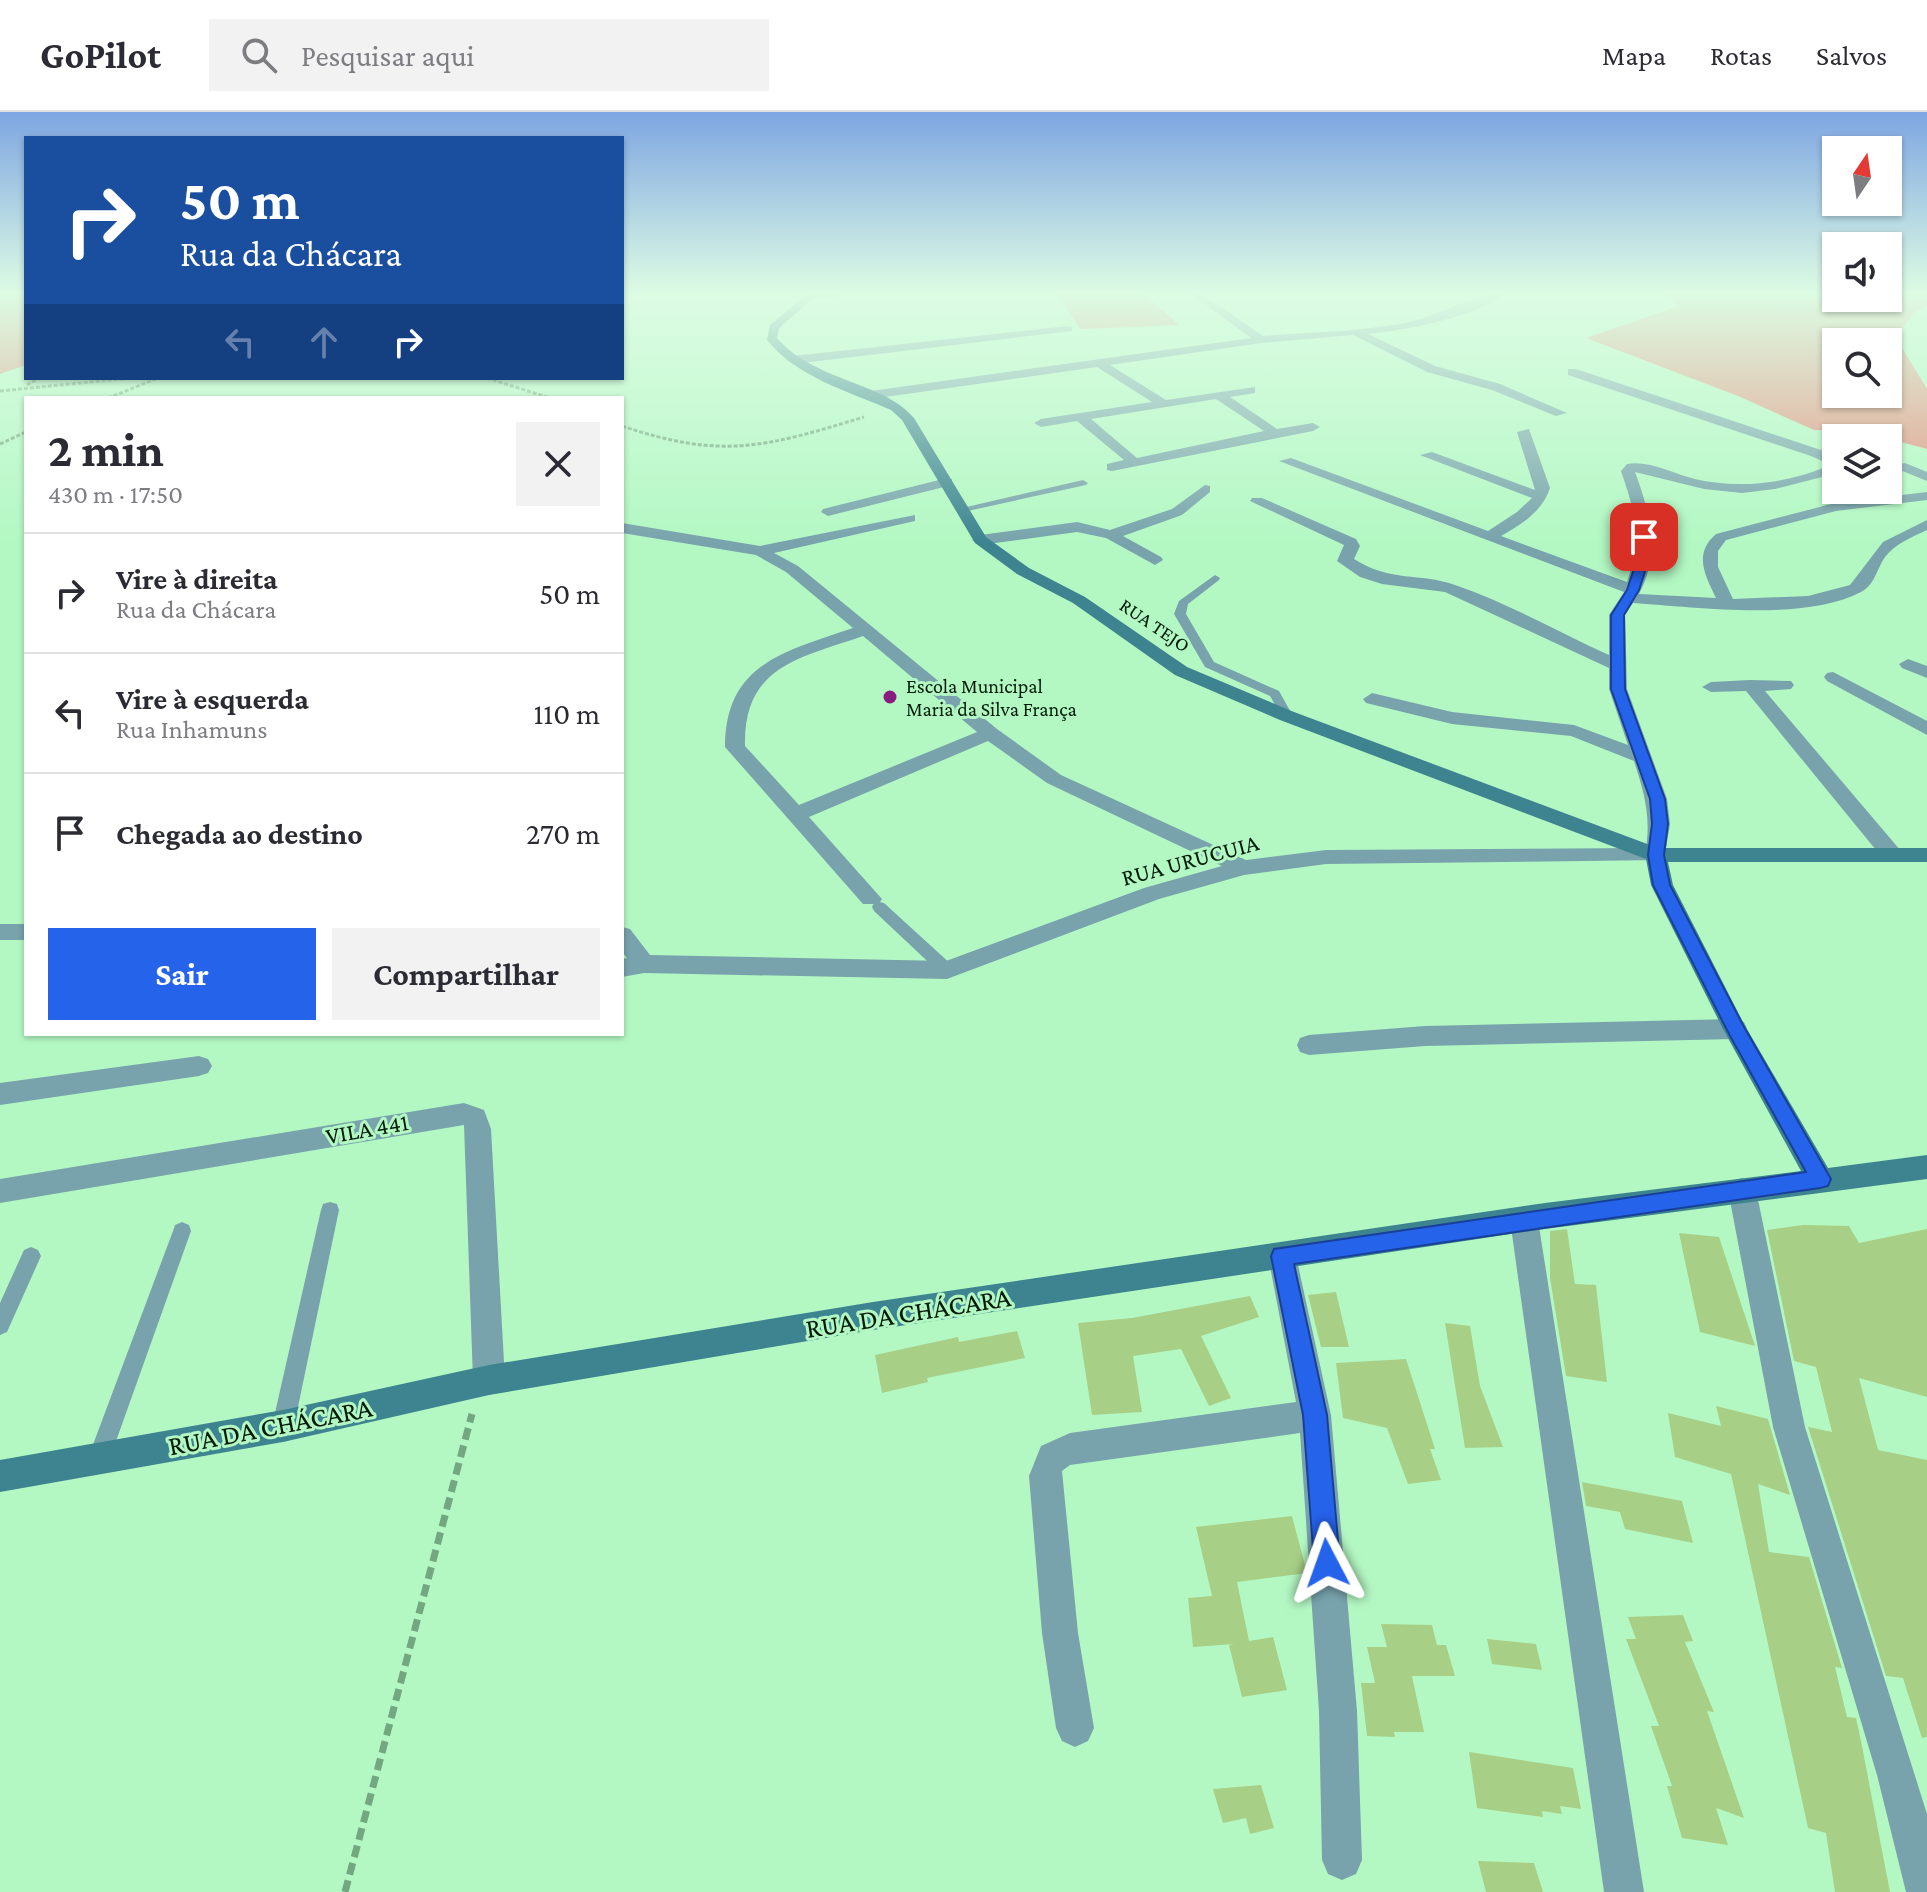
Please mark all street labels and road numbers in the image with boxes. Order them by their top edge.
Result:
street label: RUA TEJO [1115,594,1194,657]
street label: RUA URUCUIA [1118,828,1262,891]
street label: VILA 441 [323,1108,410,1149]
street label: RUA DA CHÁCARA [803,1281,1013,1344]
street label: RUA DA CHÁCARA [165,1391,375,1461]

